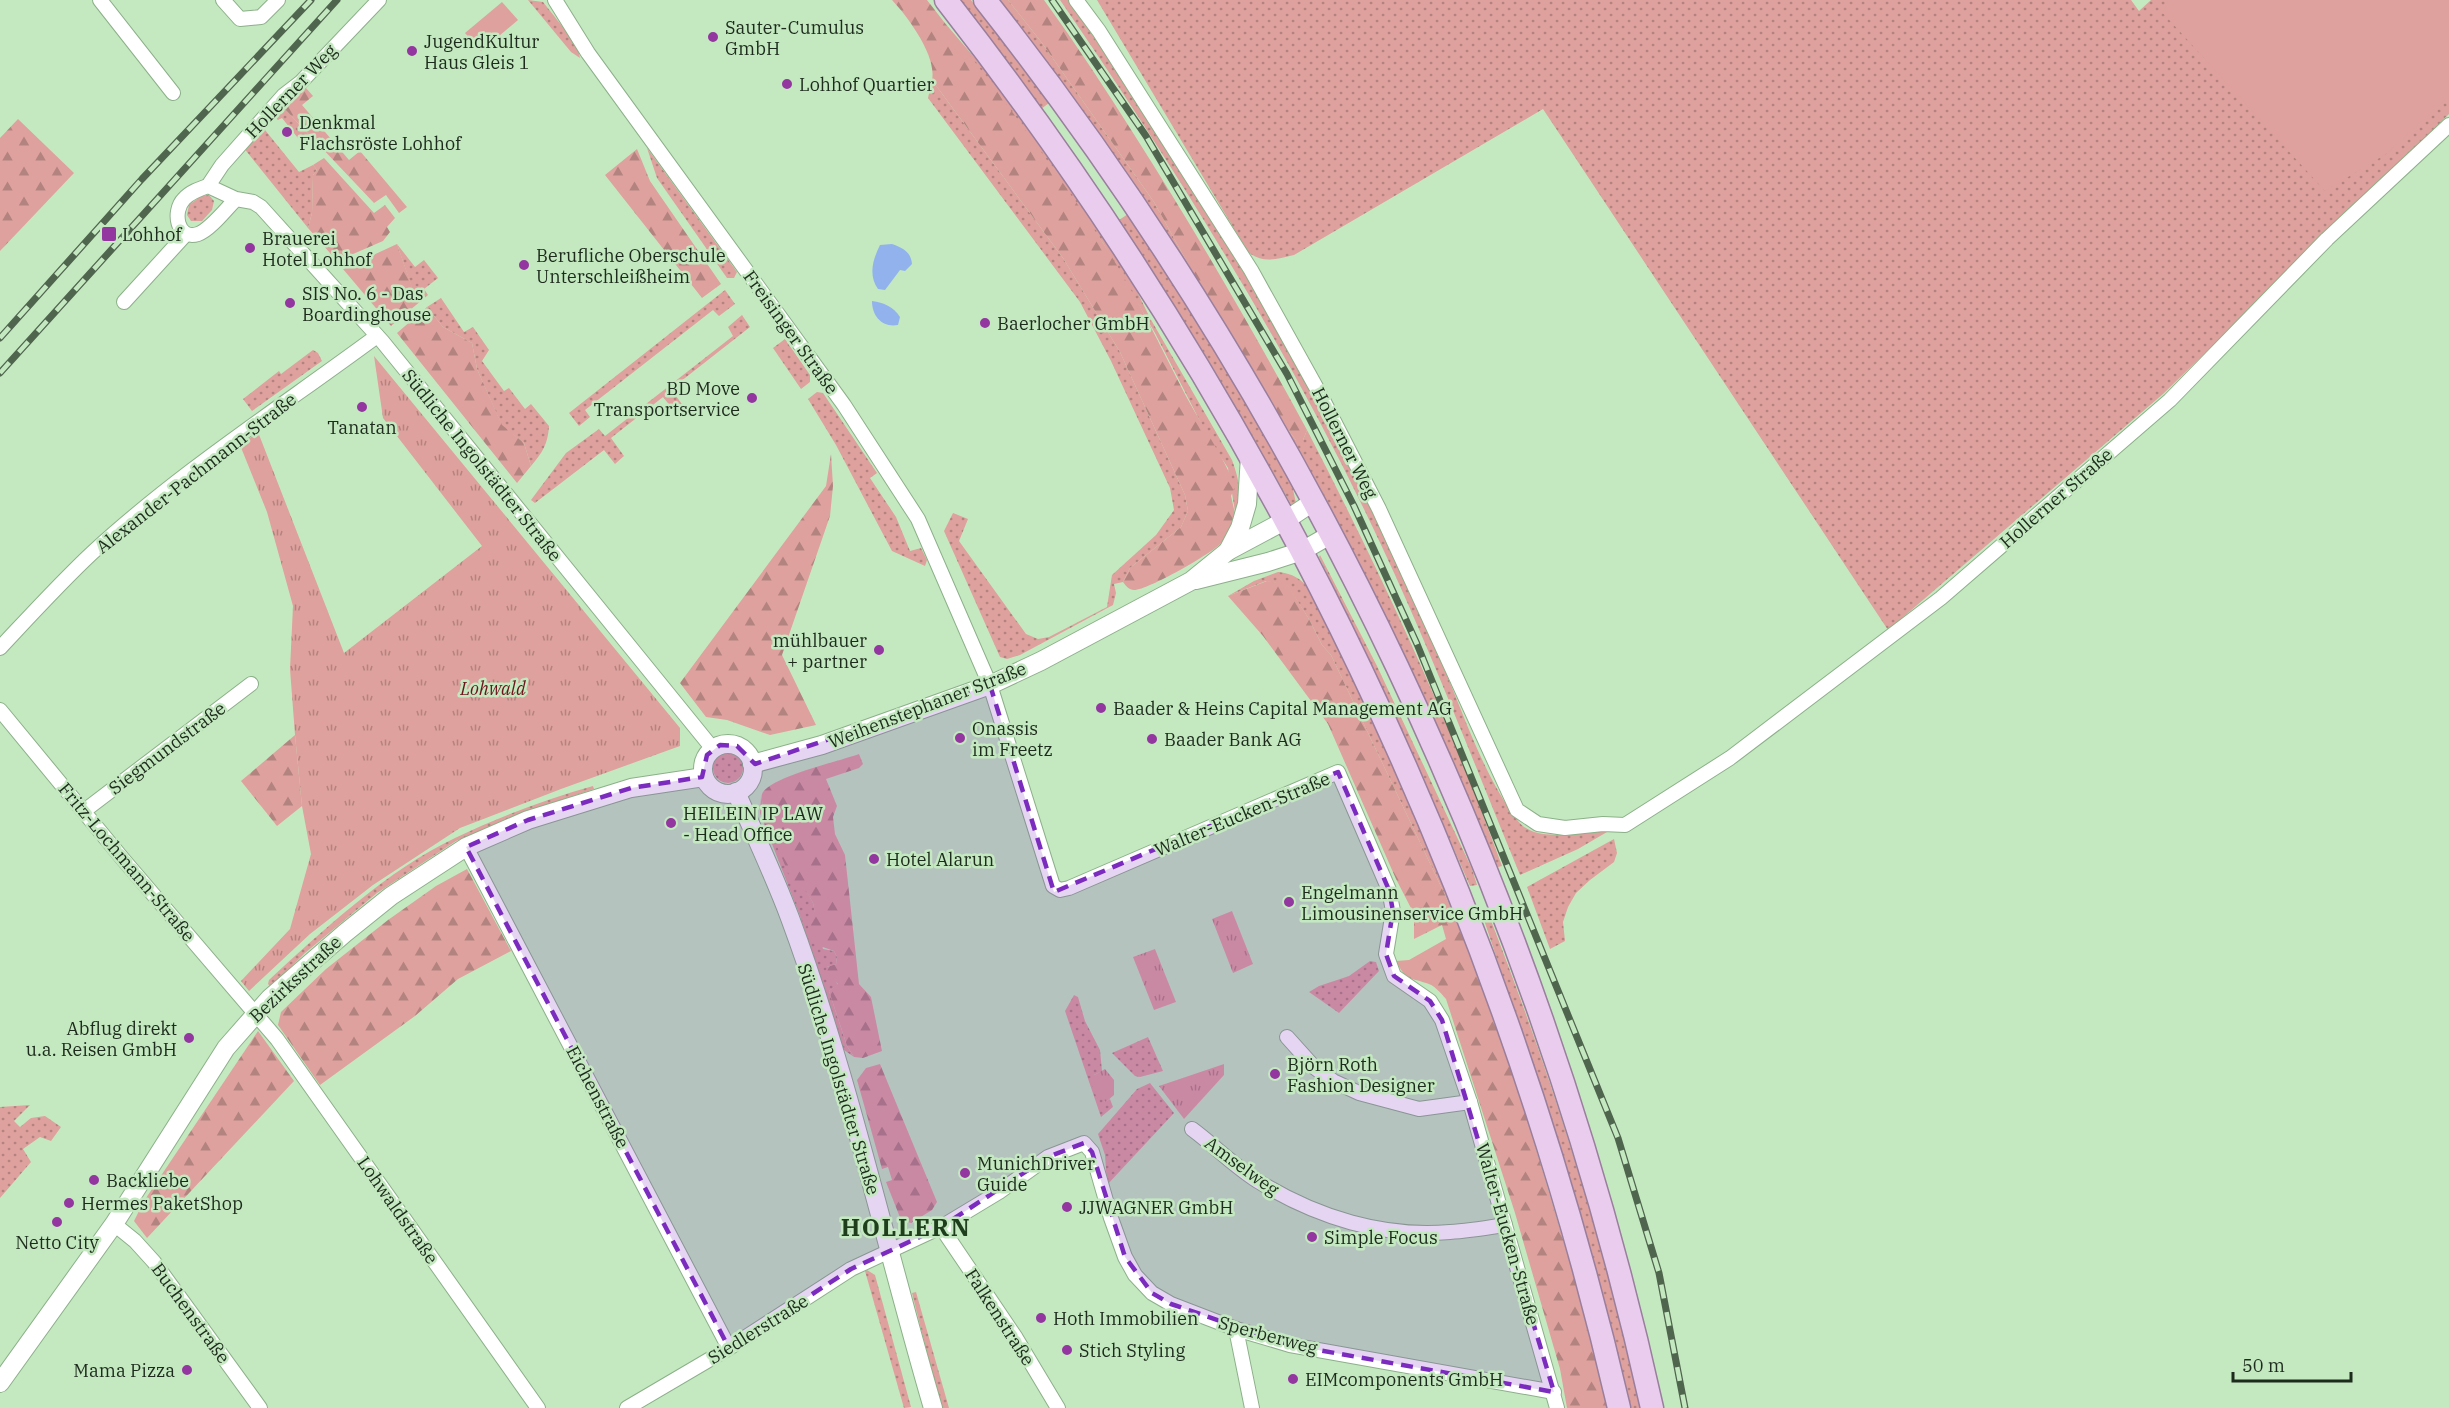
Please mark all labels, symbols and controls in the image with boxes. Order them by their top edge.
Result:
place label: Sauter-Cumulus GmbH [725,16,864,60]
place label: JugendKultur Haus Gleis 1 [424,30,539,74]
marker: Sauter-Cumulus GmbH [706,30,720,44]
street label: Hollerner Weg [240,39,342,143]
marker: JugendKultur Haus Gleis 1 [405,44,419,58]
place label: Lohhof Quartier [799,73,934,96]
marker: Lohhof Quartier [780,77,794,91]
place label: Denkmal Flachsröste Lohhof [299,111,463,155]
marker: Denkmal Flachsröste Lohhof [280,125,294,139]
place label: Lohhof [122,223,183,246]
marker: Lohhof [100,225,118,243]
place label: Brauerei Hotel Lohhof [262,227,373,271]
marker: Brauerei Hotel Lohhof [243,241,257,255]
place label: Berufliche Oberschule Unterschleißheim [536,244,726,288]
marker: Berufliche Oberschule Unterschleißheim [517,258,531,272]
street label: Freisinger Straße [738,266,844,398]
place label: SIS No. 6 - Das Boardinghouse [302,282,431,326]
marker: SIS No. 6 - Das Boardinghouse [283,296,297,310]
place label: Baerlocher GmbH [997,312,1150,335]
marker: Baerlocher GmbH [978,316,992,330]
street label: Südliche Ingolstädter Straße [397,364,567,566]
place label: BD Move Transportservice [594,377,740,421]
street label: Hollerner Weg [1307,383,1383,503]
street label: Alexander-Pachmann-Straße [91,388,301,558]
marker: BD Move Transportservice [745,391,759,405]
marker: Tanatan [355,400,369,414]
place label: Tanatan [327,416,397,439]
street label: Hollerner Straße [1995,443,2117,553]
place label: mühlbauer + partner [773,629,867,673]
marker: mühlbauer + partner [872,643,886,657]
street label: Weihenstephaner Straße [825,657,1029,753]
park label: Lohwald [459,677,526,700]
street label: Siegmundstraße [104,697,230,799]
place label: Baader & Heins Capital Management AG [1113,697,1452,720]
marker: Baader & Heins Capital Management AG [1094,701,1108,715]
place label: Onassis im Freetz [972,717,1053,761]
place label: Baader Bank AG [1164,728,1301,751]
marker: Onassis im Freetz [953,731,967,745]
marker: Baader Bank AG [1145,732,1159,746]
street label: Walter-Eucken-Straße [1151,767,1333,861]
street label: Fritz-Lochmann-Straße [54,778,200,946]
place label: HEILEIN IP LAW - Head Office [683,802,824,846]
marker: HEILEIN IP LAW - Head Office [664,816,678,830]
place label: Hotel Alarun [886,848,994,871]
marker: Hotel Alarun [867,852,881,866]
place label: Engelmann Limousinenservice GmbH [1301,881,1523,925]
marker: Engelmann Limousinenservice GmbH [1282,895,1296,909]
street label: Bezirksstraße [244,930,346,1028]
street label: Südliche Ingolstädter Straße [793,960,885,1198]
place label: Abflug direkt u.a. Reisen GmbH [26,1017,177,1061]
marker: Abflug direkt u.a. Reisen GmbH [182,1031,196,1045]
street label: Eichenstraße [561,1042,635,1152]
place label: Björn Roth Fashion Designer [1287,1053,1435,1097]
marker: Björn Roth Fashion Designer [1268,1067,1282,1081]
street label: Amselweg [1200,1131,1284,1201]
street label: Walter-Eucken-Straße [1471,1140,1545,1328]
street label: Lohwaldstraße [352,1152,444,1268]
place label: MunichDriver Guide [977,1152,1095,1196]
marker: MunichDriver Guide [958,1166,972,1180]
place label: Backliebe [106,1169,189,1192]
marker: Backliebe [87,1173,101,1187]
place label: Hermes PaketShop [81,1192,243,1215]
marker: Hermes PaketShop [62,1196,76,1210]
place label: JJWAGNER GmbH [1079,1196,1233,1219]
marker: JJWAGNER GmbH [1060,1200,1074,1214]
district label: HOLLERN [841,1211,971,1243]
marker: Netto City [50,1215,64,1229]
place label: Simple Focus [1324,1226,1438,1249]
marker: Simple Focus [1305,1230,1319,1244]
place label: Netto City [15,1231,99,1254]
street label: Buchenstraße [147,1258,235,1368]
street label: Falkenstraße [960,1264,1040,1370]
street label: Siedlerstraße [704,1289,812,1369]
place label: Hoth Immobilien [1053,1307,1198,1330]
marker: Hoth Immobilien [1034,1311,1048,1325]
street label: Sperberweg [1216,1311,1320,1359]
place label: Stich Styling [1079,1339,1185,1362]
marker: Stich Styling [1060,1343,1074,1357]
scale bar [2233,1345,2352,1383]
text: 50 m [2242,1354,2285,1377]
place label: Mama Pizza [73,1359,175,1382]
marker: Mama Pizza [180,1363,194,1377]
place label: EIMcomponents GmbH [1305,1368,1503,1391]
marker: EIMcomponents GmbH [1286,1372,1300,1386]

